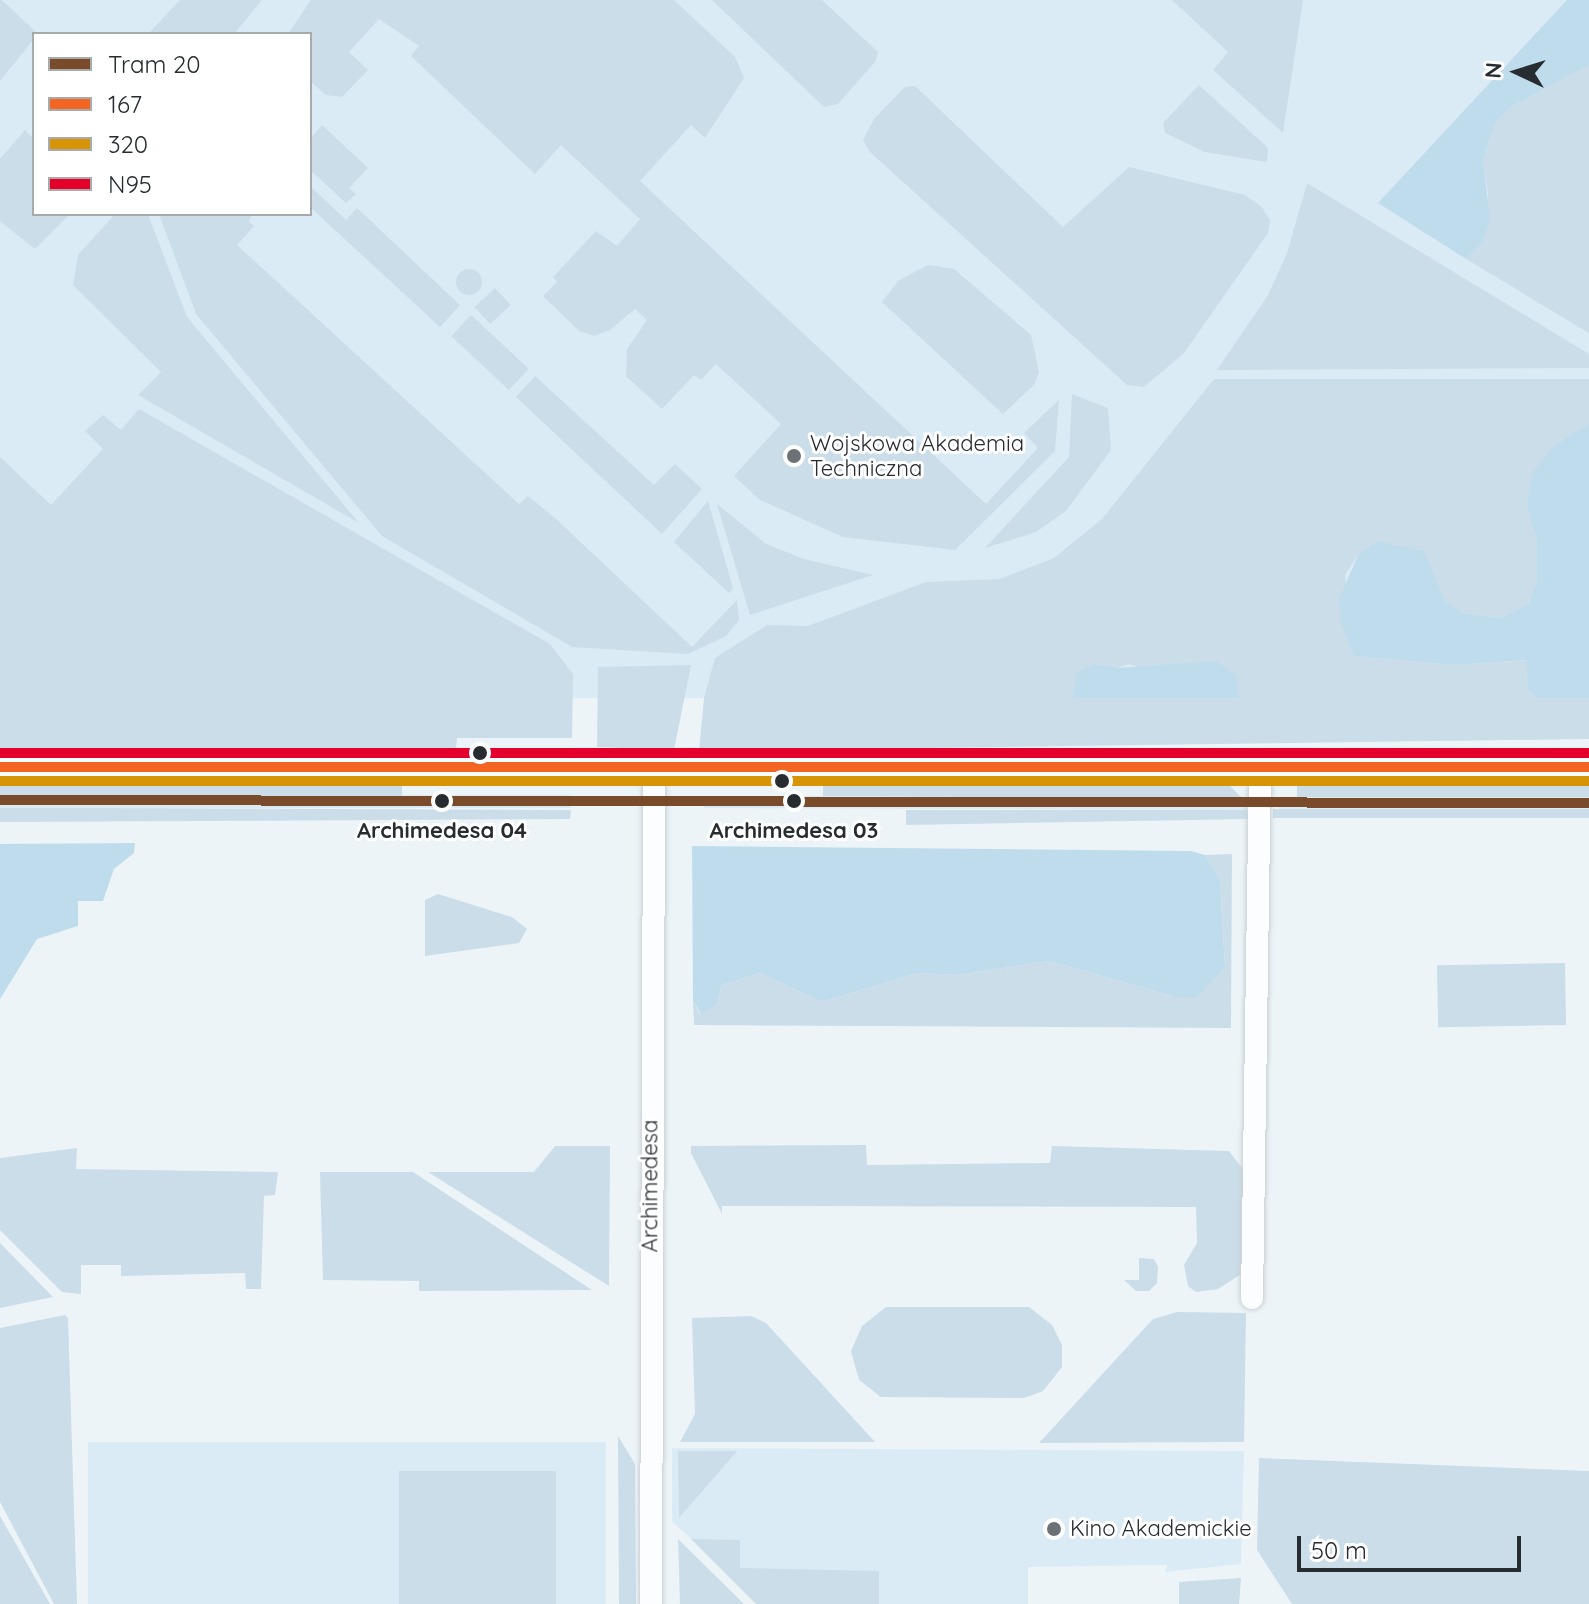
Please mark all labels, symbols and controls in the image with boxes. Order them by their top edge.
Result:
legend [32,32,312,216]
north arrow [1477,32,1557,112]
text: Tram 20 [108,49,201,79]
text: N [1479,61,1508,79]
text: 167 [108,89,142,119]
text: 320 [108,129,148,159]
text: N95 [108,169,152,199]
place label: Wojskowa Akademia Techniczna [810,430,1024,482]
marker: Wojskowa Akademia Techniczna [785,447,803,465]
unlabelled marker [472,745,488,761]
unlabelled marker [774,773,790,789]
marker: Archimedesa 04 [429,788,455,814]
marker: Archimedesa 03 [781,788,807,814]
place label: Archimedesa 04 [357,818,527,844]
place label: Archimedesa 03 [710,818,878,844]
street label: Archimedesa [637,1120,663,1252]
place label: Kino Akademickie [1070,1516,1252,1542]
marker: Kino Akademickie [1045,1520,1063,1538]
scale bar [1301,1520,1525,1570]
text: 50 m [1311,1535,1367,1565]

